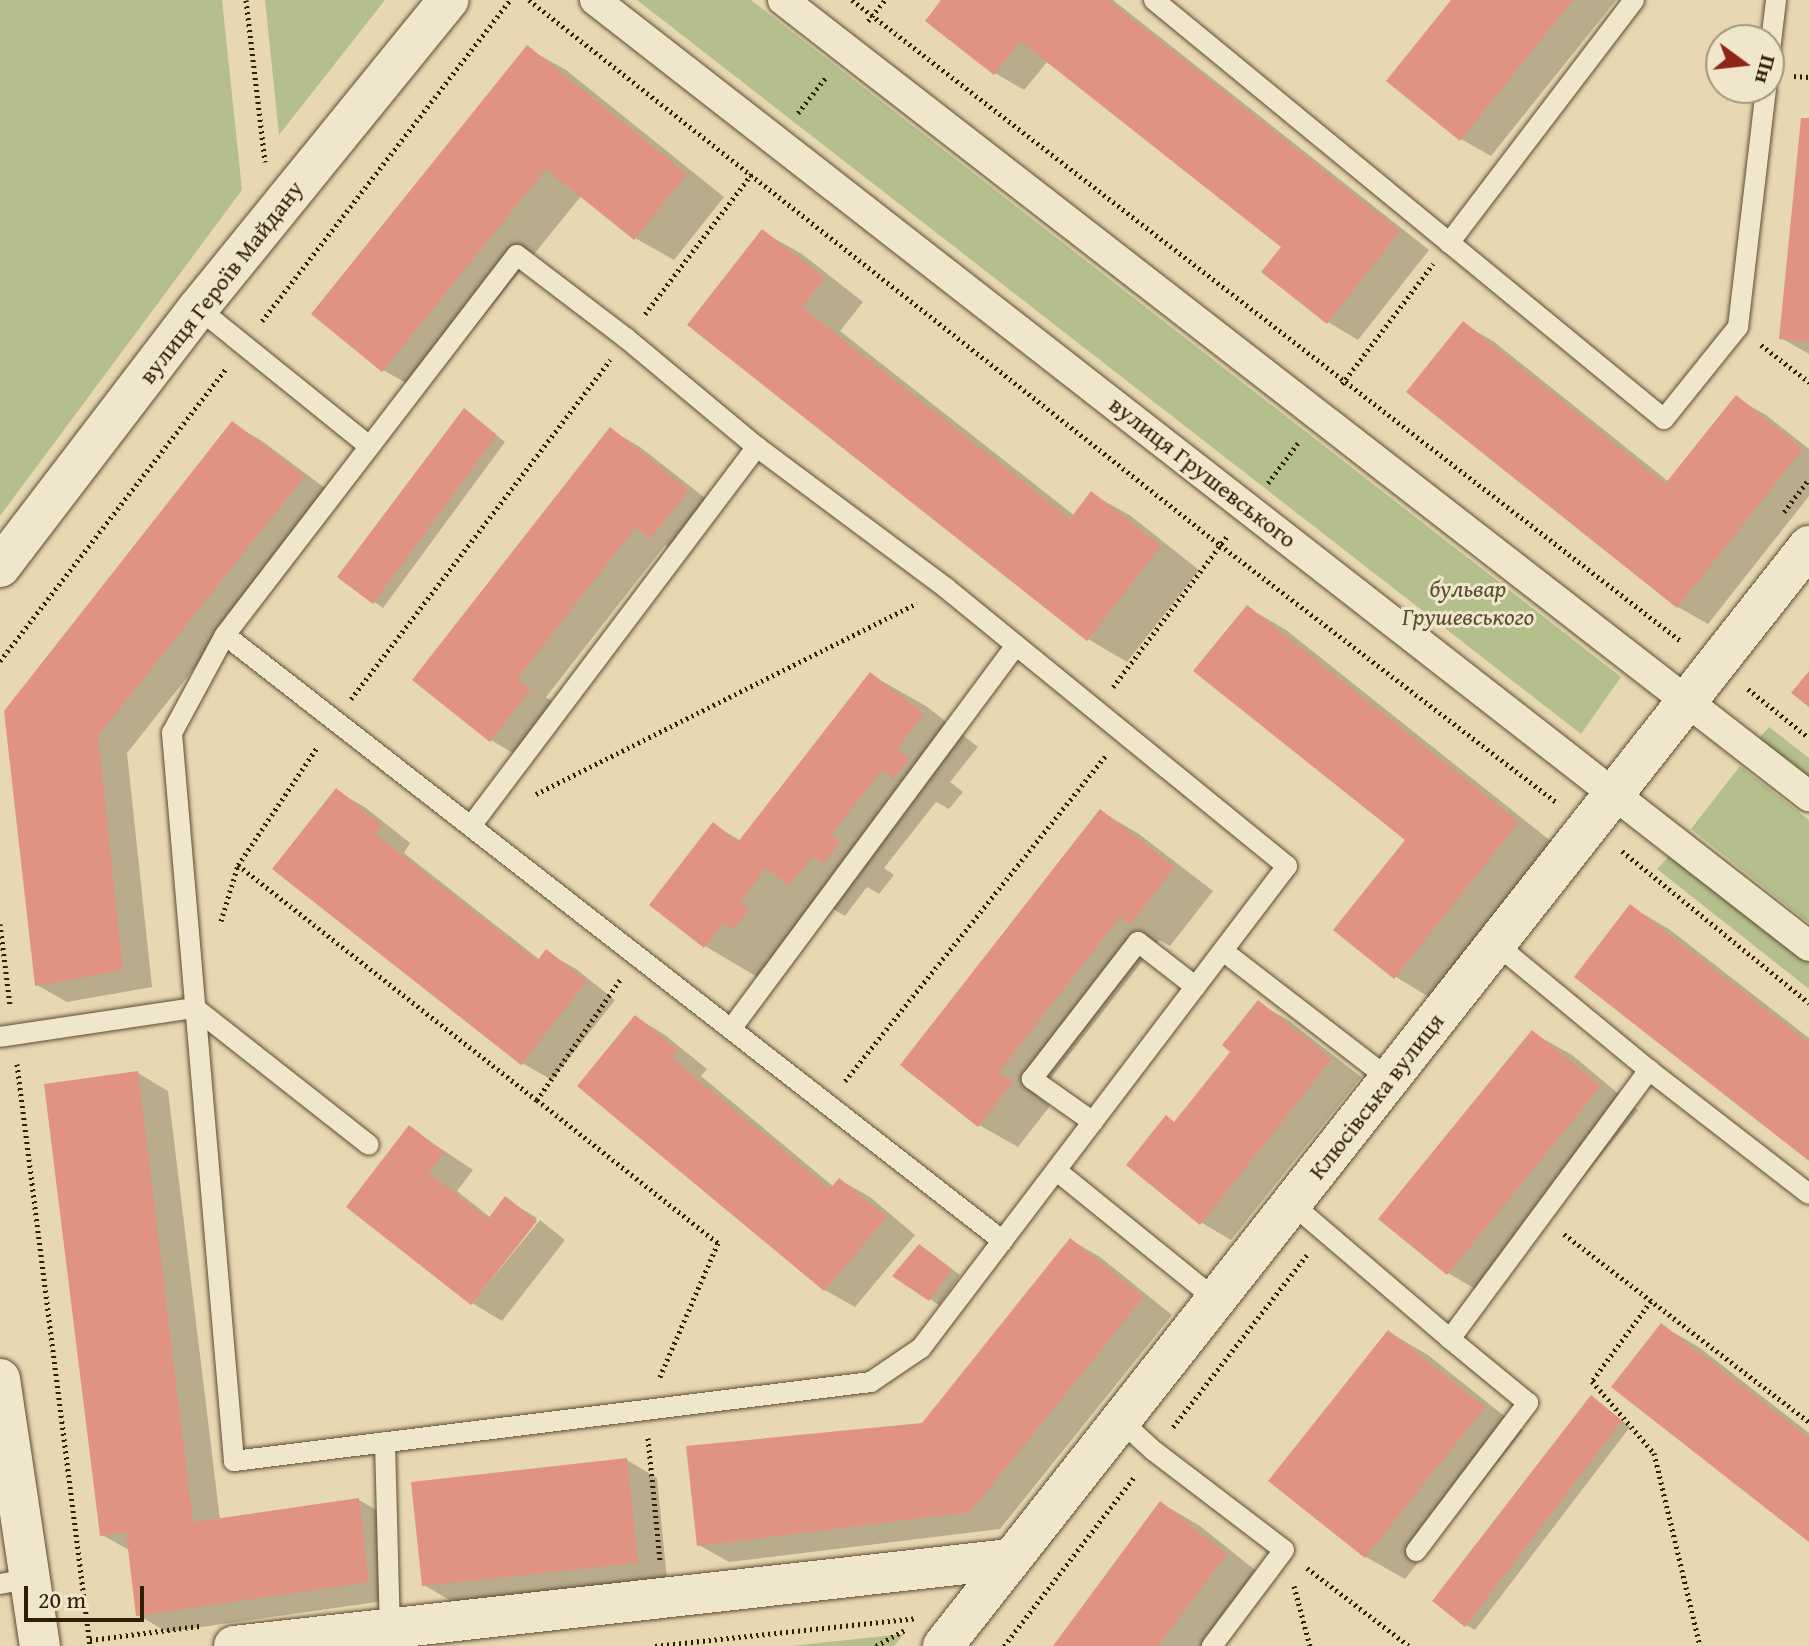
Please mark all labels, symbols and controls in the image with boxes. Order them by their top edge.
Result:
north arrow [1705,24,1785,104]
text: Пн [1747,52,1785,87]
street label: вулиця Героїв Майдану [133,175,309,389]
street label: вулиця Грушевського [1104,390,1302,554]
park label: бульвар Грушевського [1402,575,1534,631]
street label: Клюсівська вулиця [1302,1007,1450,1185]
scale bar [28,1570,148,1620]
text: 20 m [38,1582,86,1617]

